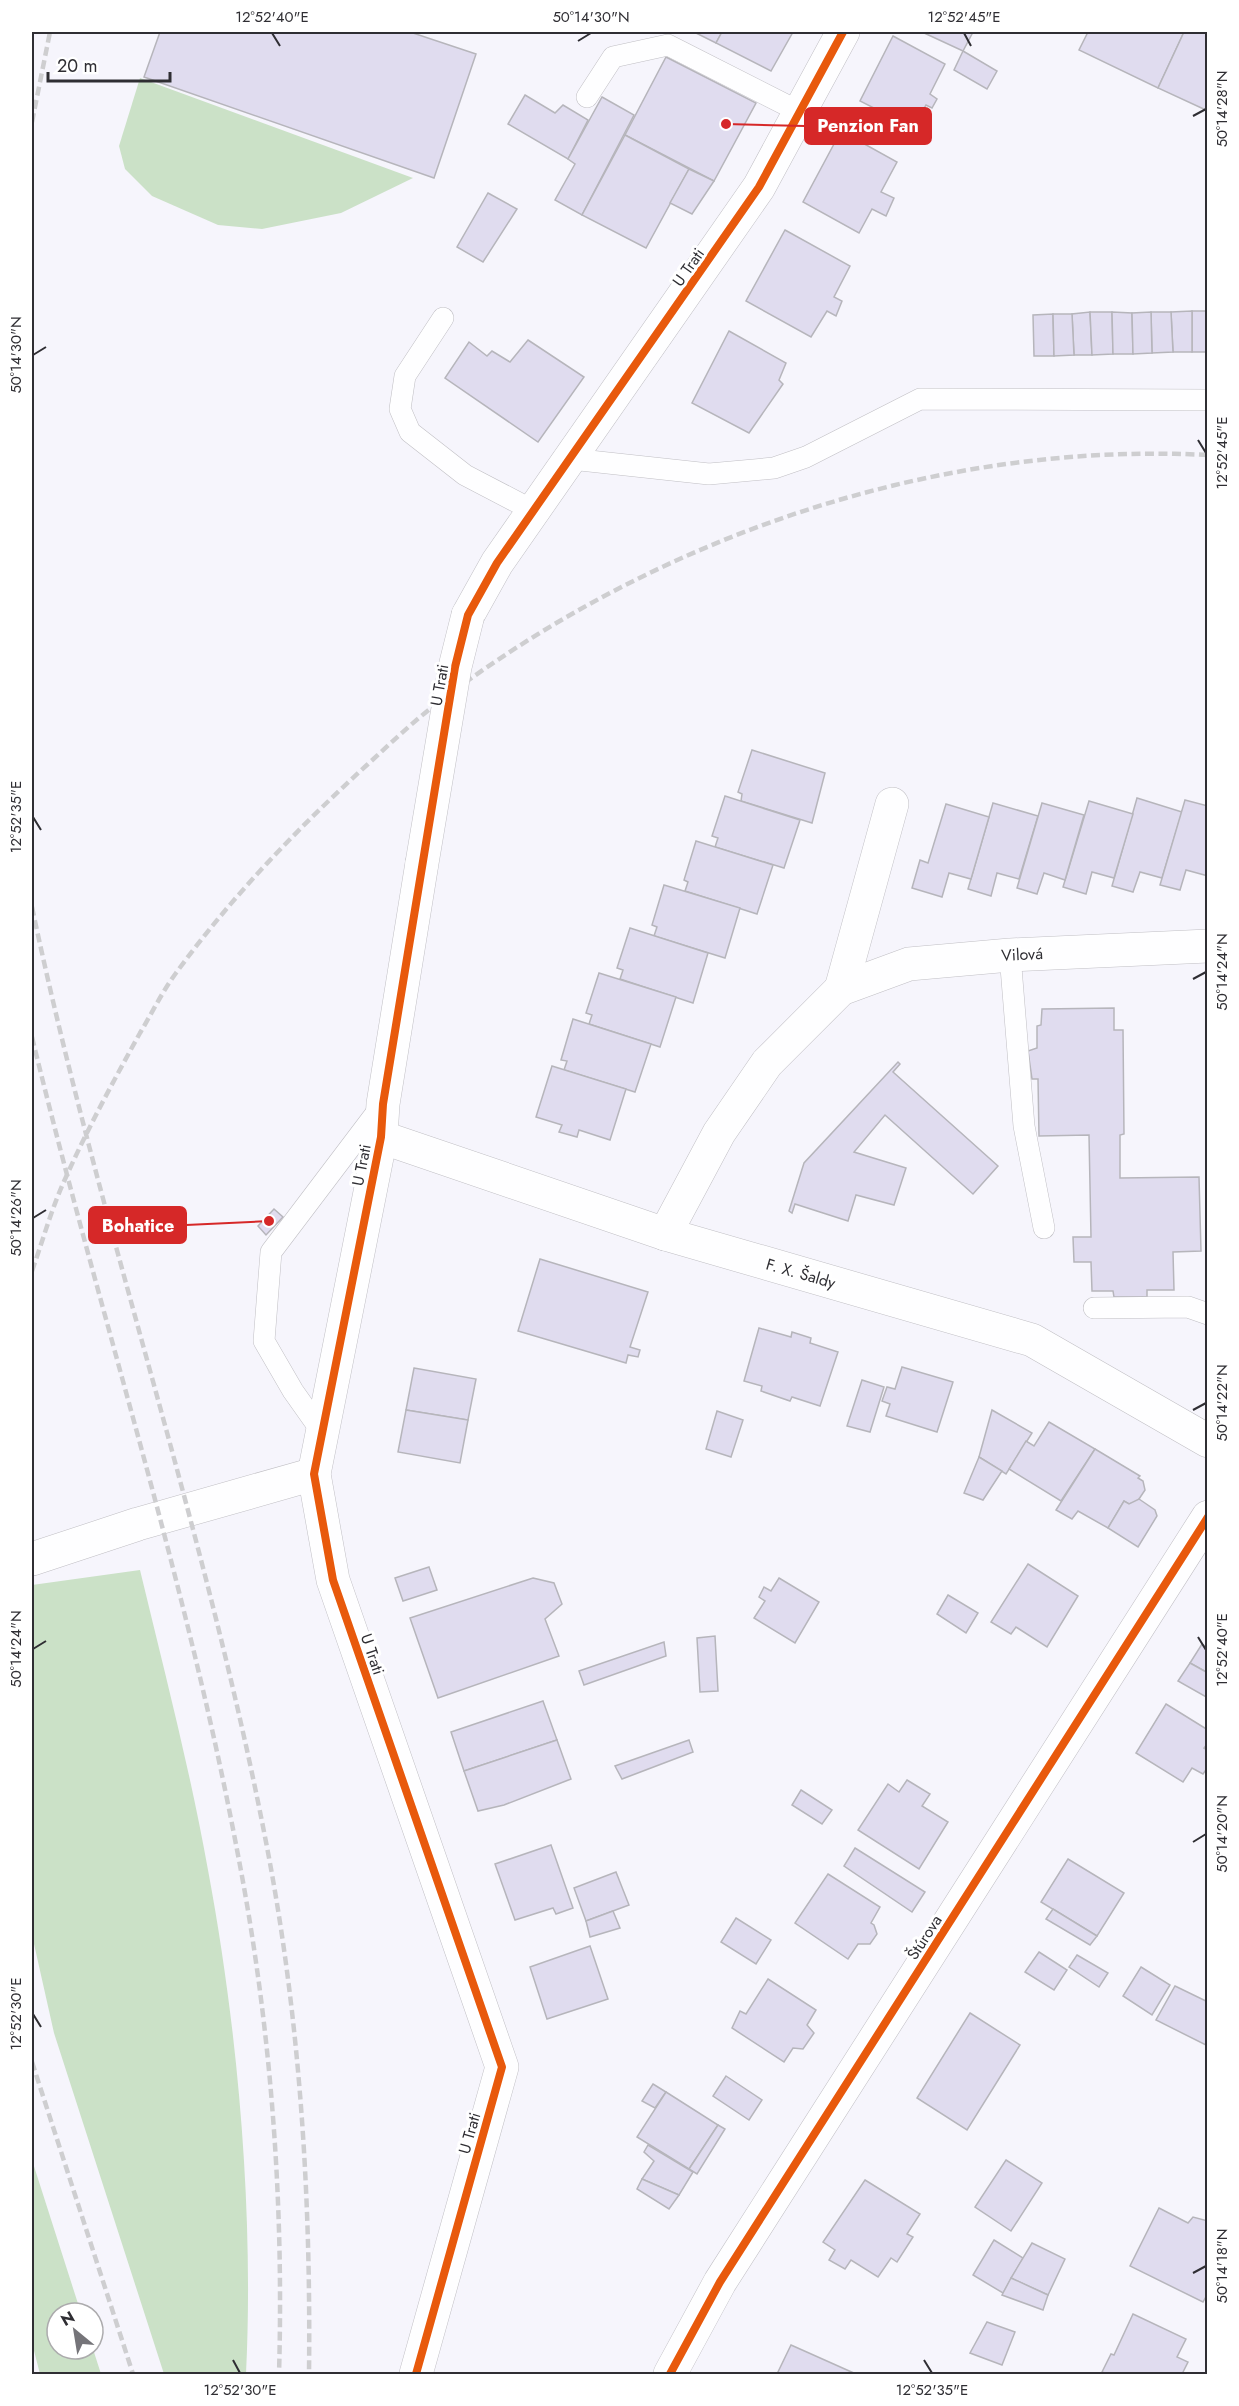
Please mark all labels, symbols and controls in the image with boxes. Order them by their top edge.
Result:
text: 12°52'40"E [235,6,309,28]
text: 50°14'30"N [552,6,630,28]
text: 12°52'45"E [927,6,1001,28]
scale bar [48,45,170,83]
text: 20 m [57,53,97,79]
text: 50°14'28"N [1211,71,1233,147]
callout: Penzion Fan [805,108,931,144]
text: Penzion Fan [817,113,919,139]
street label: U Trati [667,243,710,291]
text: 50°14'30"N [5,316,27,394]
text: 12°52'45"E [1211,416,1233,490]
street label: U Trati [425,662,454,708]
text: 12°52'35"E [5,781,27,853]
text: 50°14'24"N [1211,933,1233,1011]
street label: Vilová [1001,942,1043,967]
street label: U Trati [346,1142,377,1188]
text: 50°14'26"N [5,1179,27,1257]
callout: Bohatice [89,1207,186,1243]
text: Bohatice [102,1213,174,1239]
street label: F. X. Šaldy [763,1253,839,1295]
text: 50°14'22"N [1211,1364,1233,1442]
text: 50°14'24"N [5,1610,27,1688]
text: 12°52'40"E [1211,1613,1233,1687]
street label: U Trati [355,1630,390,1678]
text: 50°14'20"N [1211,1795,1233,1873]
street label: Štúrova [901,1910,948,1964]
text: 12°52'30"E [5,1977,27,2051]
street label: U Trati [453,2110,486,2157]
text: 50°14'18"N [1211,2229,1233,2303]
north arrow [45,2301,105,2361]
text: N [56,2305,79,2332]
text: 12°52'30"E [203,2379,277,2401]
text: 12°52'35"E [896,2379,968,2401]

